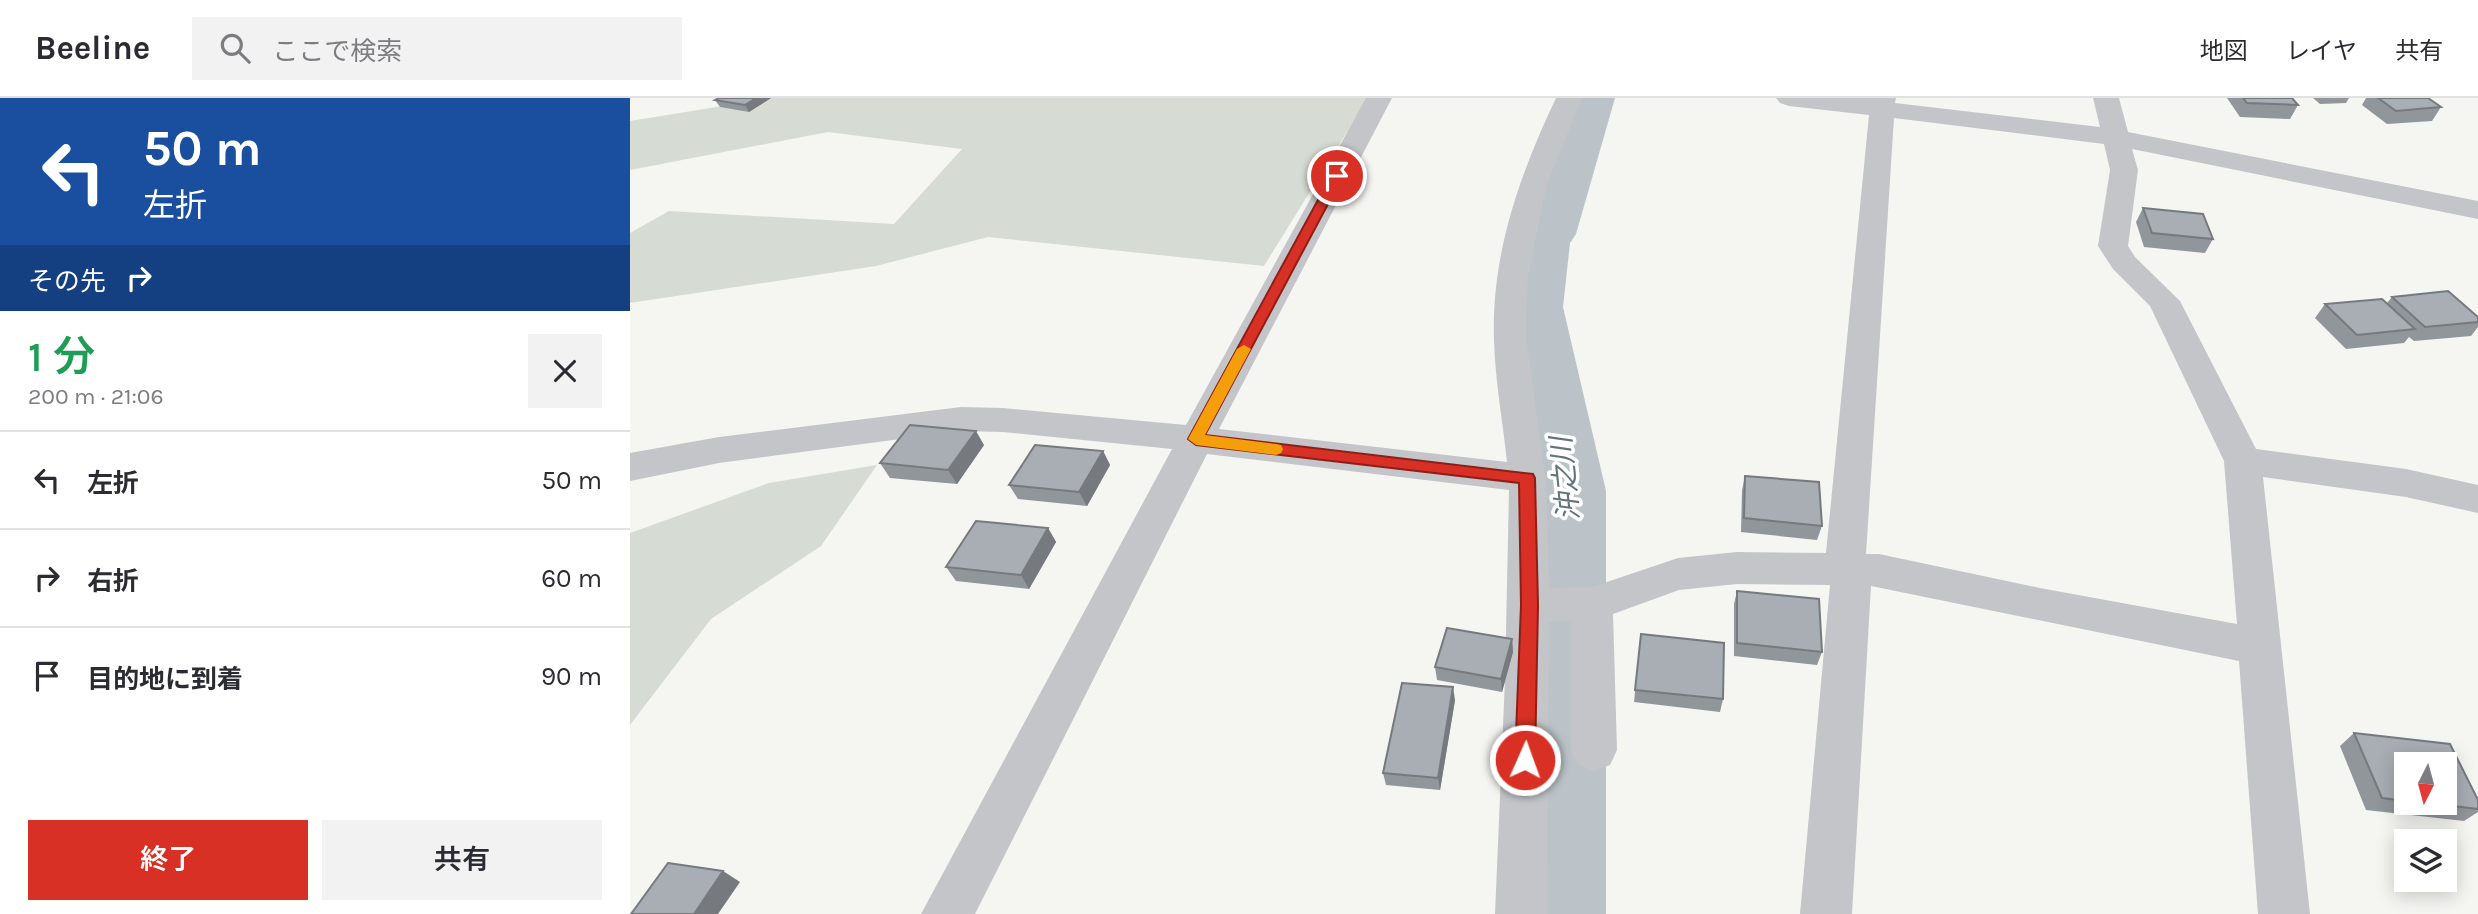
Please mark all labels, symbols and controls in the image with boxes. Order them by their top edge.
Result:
search box [192,17,682,80]
text: Beeline [35,29,150,67]
icon: search [216,29,254,67]
text: ここで検索 [272,36,402,67]
text: 地図 [2200,37,2248,65]
text: レイヤ [2286,37,2357,65]
text: 共有 [2395,37,2443,65]
text: 50 m [143,120,261,177]
icon: left [28,126,119,217]
pin [1307,146,1367,206]
icon: arrive [1318,157,1356,195]
text: 左折 [143,187,207,224]
icon: right [120,259,158,297]
text: その先 [28,266,106,297]
text: 1 分 [28,332,95,382]
button: close [528,334,602,408]
text: 200 m · 21:06 [28,383,164,410]
water label: 沖之川 [1544,433,1586,523]
icon: left [28,461,66,499]
text: 50 m [541,465,602,496]
text: 左折 [87,468,139,499]
icon: right [28,559,66,597]
text: 60 m [541,563,602,594]
text: 右折 [87,566,139,597]
icon: arrive [28,657,66,695]
text: 90 m [541,661,602,692]
text: 目的地に到着 [87,664,243,695]
position arrow [1488,723,1562,797]
north arrow [2394,752,2457,816]
map controls [2394,752,2457,892]
button: 終了 [28,820,308,900]
button: 共有 [322,820,602,900]
button: layers [2394,829,2457,892]

